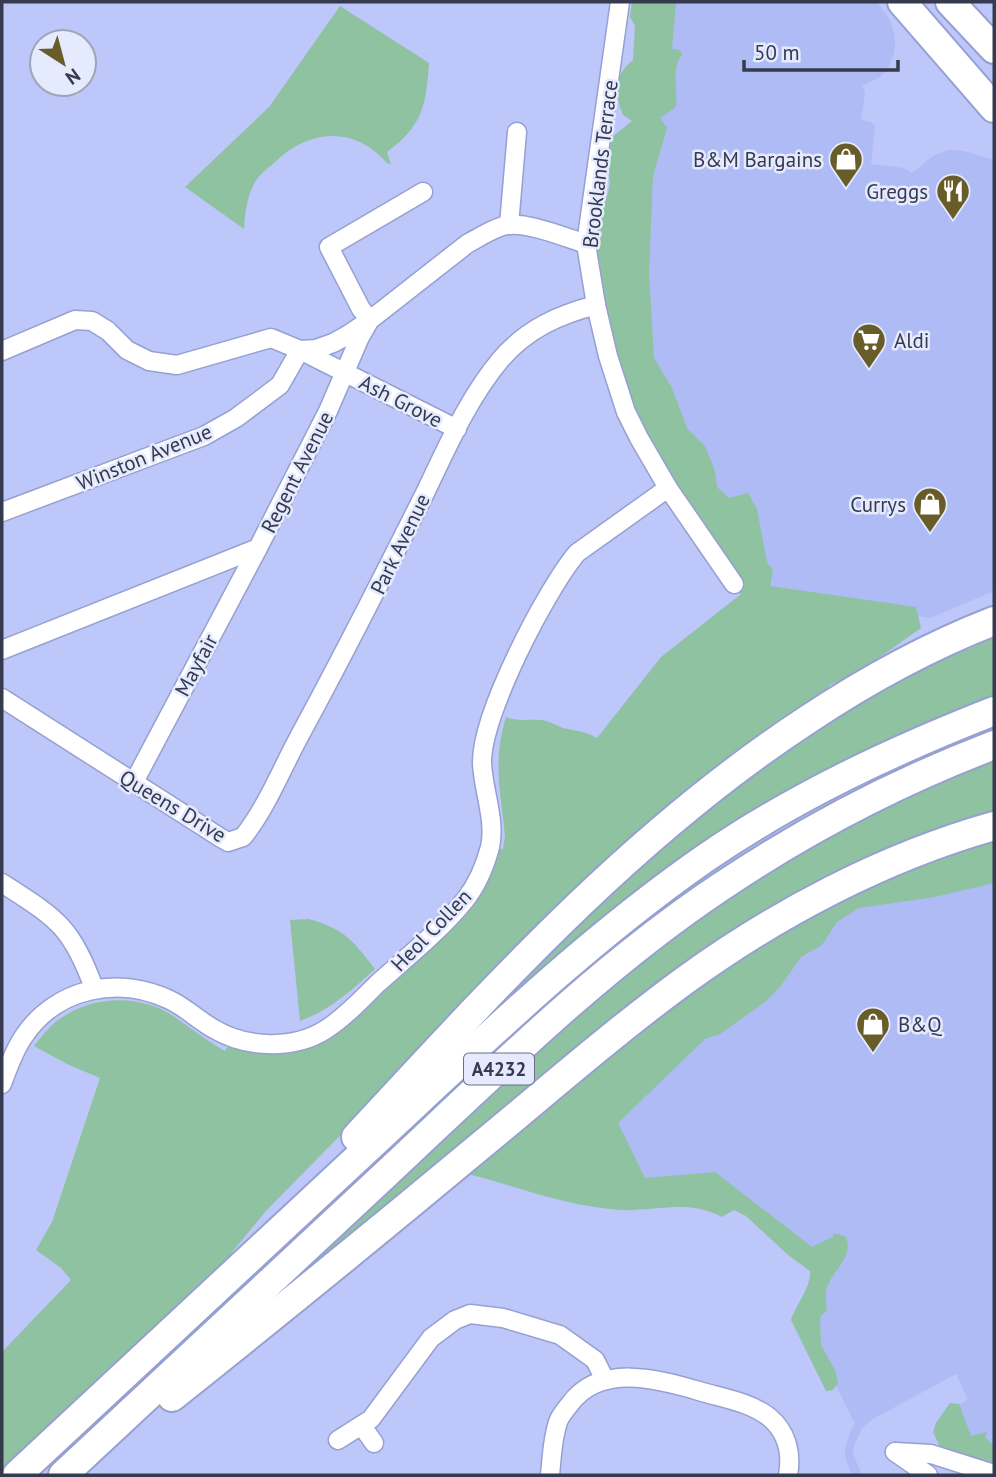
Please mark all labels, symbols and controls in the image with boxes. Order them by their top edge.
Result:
north arrow [28,28,98,98]
scale bar [744,28,898,72]
text: 50 m [754,39,800,66]
text: N [61,63,85,90]
street label: Brooklands Terrace [576,78,624,250]
shop icon: B&M Bargains [827,140,865,189]
place label: B&M Bargains [693,146,822,173]
restaurant icon: Greggs [934,172,972,221]
place label: Greggs [866,178,928,205]
supermarket icon: Aldi [850,321,888,370]
place label: Aldi [894,327,929,354]
street label: Ash Grove [355,369,447,433]
street label: Regent Avenue [255,407,339,537]
street label: Winston Avenue [72,418,216,496]
shop icon: Currys [911,485,949,534]
street label: Park Avenue [364,489,436,599]
place label: Currys [850,491,906,518]
street label: Mayfair [168,629,224,701]
street label: Queens Drive [115,764,231,848]
street label: Heol Collen [385,883,477,977]
shop icon: B&Q [854,1005,892,1054]
place label: B&Q [898,1011,942,1038]
road number: A4232 [464,1054,534,1084]

